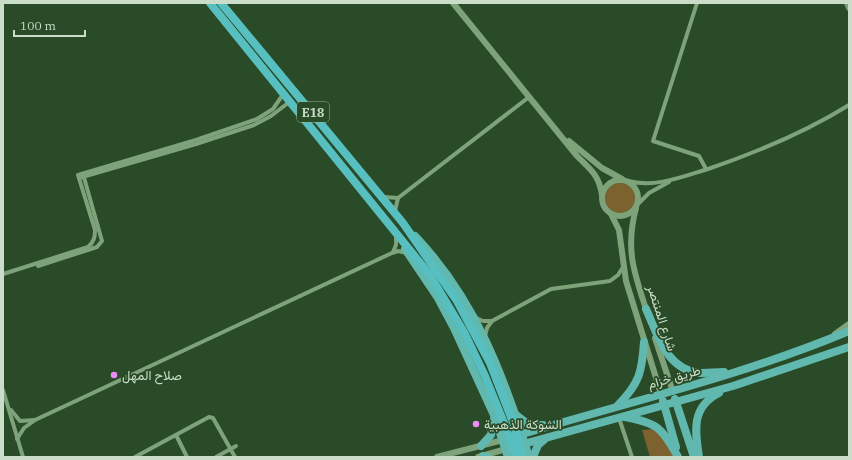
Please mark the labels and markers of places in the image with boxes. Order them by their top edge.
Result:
place label: صلاح المهل [122,367,182,385]
marker: صلاح المهل [109,370,119,380]
place label: الشوكة الذهبية [484,416,562,433]
marker: الشوكة الذهبية [471,419,481,429]

